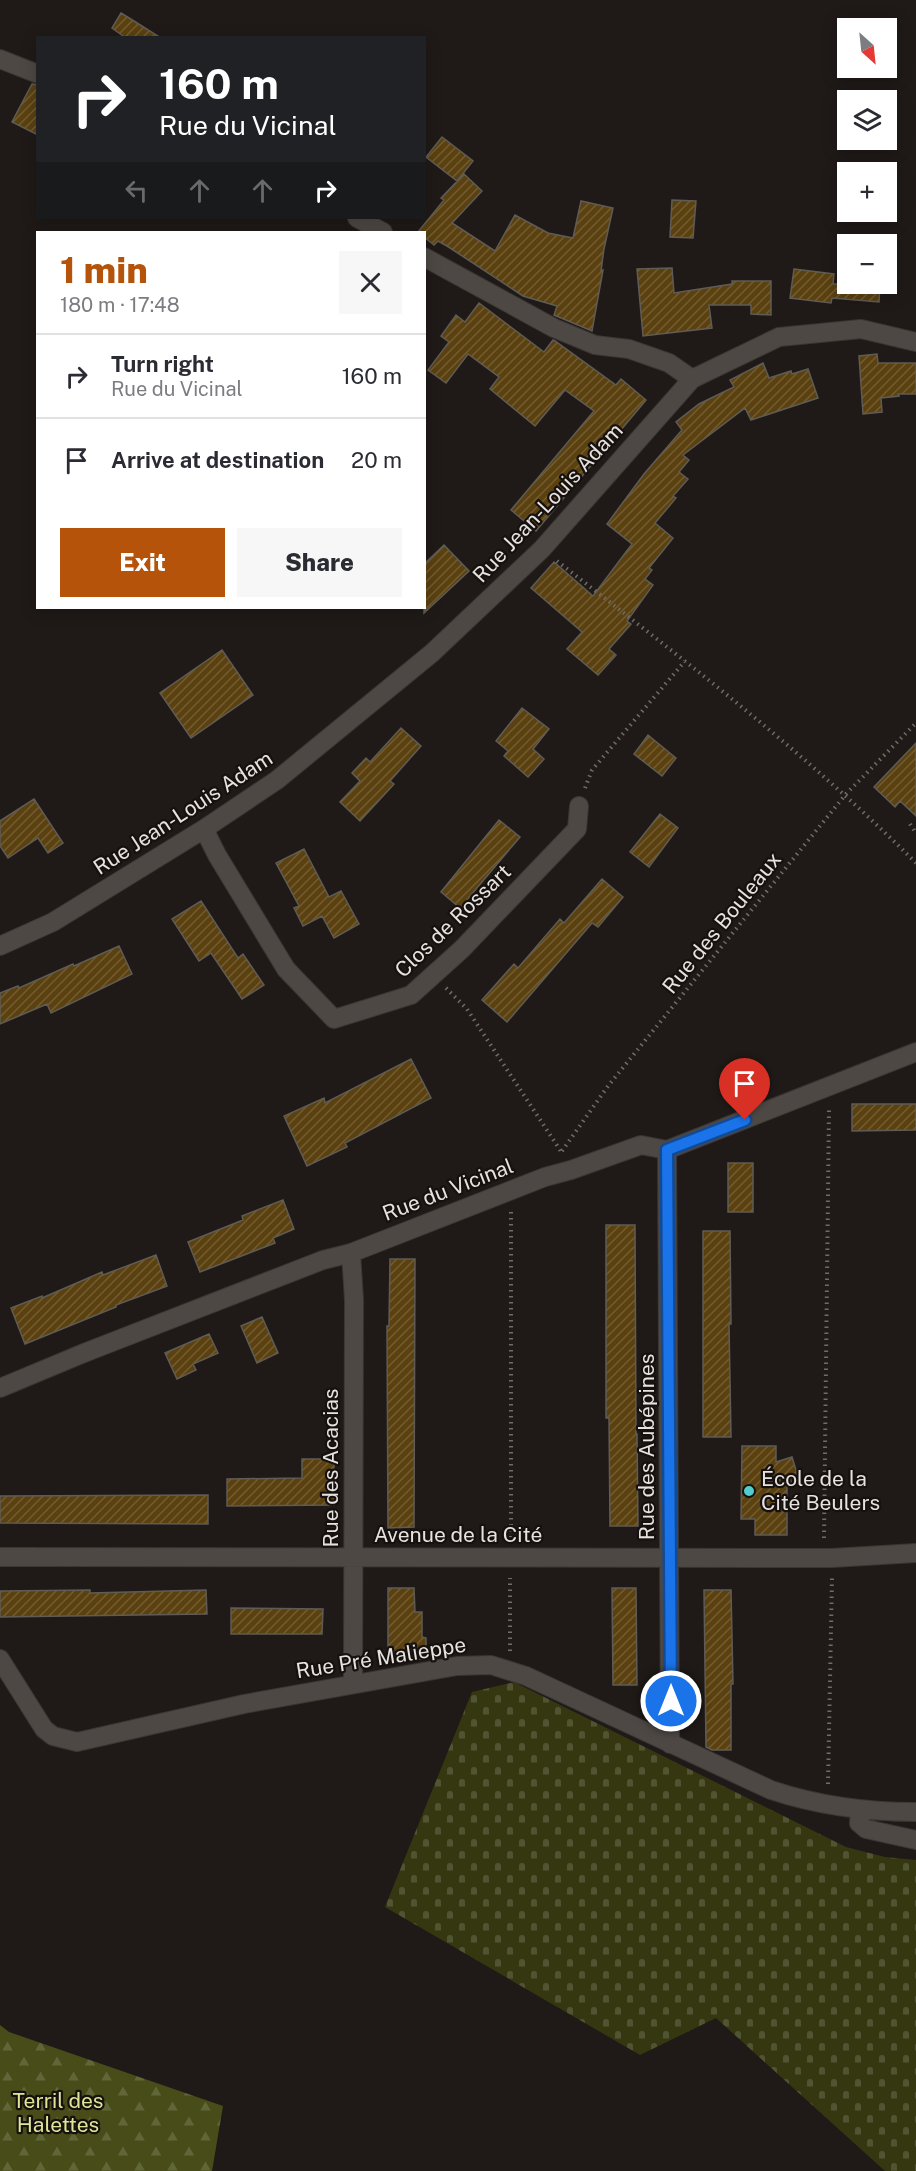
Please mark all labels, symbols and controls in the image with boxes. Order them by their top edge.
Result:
north arrow [837,18,897,78]
map controls [837,18,897,294]
text: 160 m [159,59,279,108]
icon: right [60,60,138,138]
button: layers [837,90,897,150]
text: Rue du Vicinal [159,109,337,141]
button: + [837,162,897,222]
icon: left [120,174,153,207]
icon: ahead [183,174,216,207]
icon: ahead [246,174,279,207]
icon: right [309,174,342,207]
button: − [837,234,897,294]
text: 1 min [60,249,148,291]
button: close [339,251,402,314]
text: 180 m · 17:48 [60,293,180,317]
text: Turn right [111,351,214,377]
icon: right [60,360,93,393]
text: 160 m [342,363,402,389]
text: Rue du Vicinal [111,377,243,401]
street label: Rue Jean-Louis Adam [467,418,628,587]
icon: arrive [60,444,93,477]
text: Arrive at destination [111,447,324,473]
text: 20 m [351,447,402,473]
button: Exit [60,528,225,597]
button: Share [237,528,402,597]
street label: Rue Jean-Louis Adam [89,745,277,880]
street label: Rue des Bouleaux [657,847,786,998]
street label: Clos de Rossart [389,859,516,982]
pin [719,1058,770,1120]
icon: arrive [728,1067,761,1100]
street label: Rue du Vicinal [379,1153,517,1226]
street label: Rue des Aubépines [634,1354,659,1540]
street label: Rue des Acacias [318,1389,343,1547]
place label: École de la Cité Beulers [761,1466,880,1515]
marker: École de la Cité Beulers [742,1484,756,1498]
street label: Avenue de la Cité [374,1522,542,1547]
street label: Rue Pré Malieppe [294,1632,468,1683]
position arrow [639,1669,703,1733]
park label: Terril des Halettes [13,2088,103,2137]

